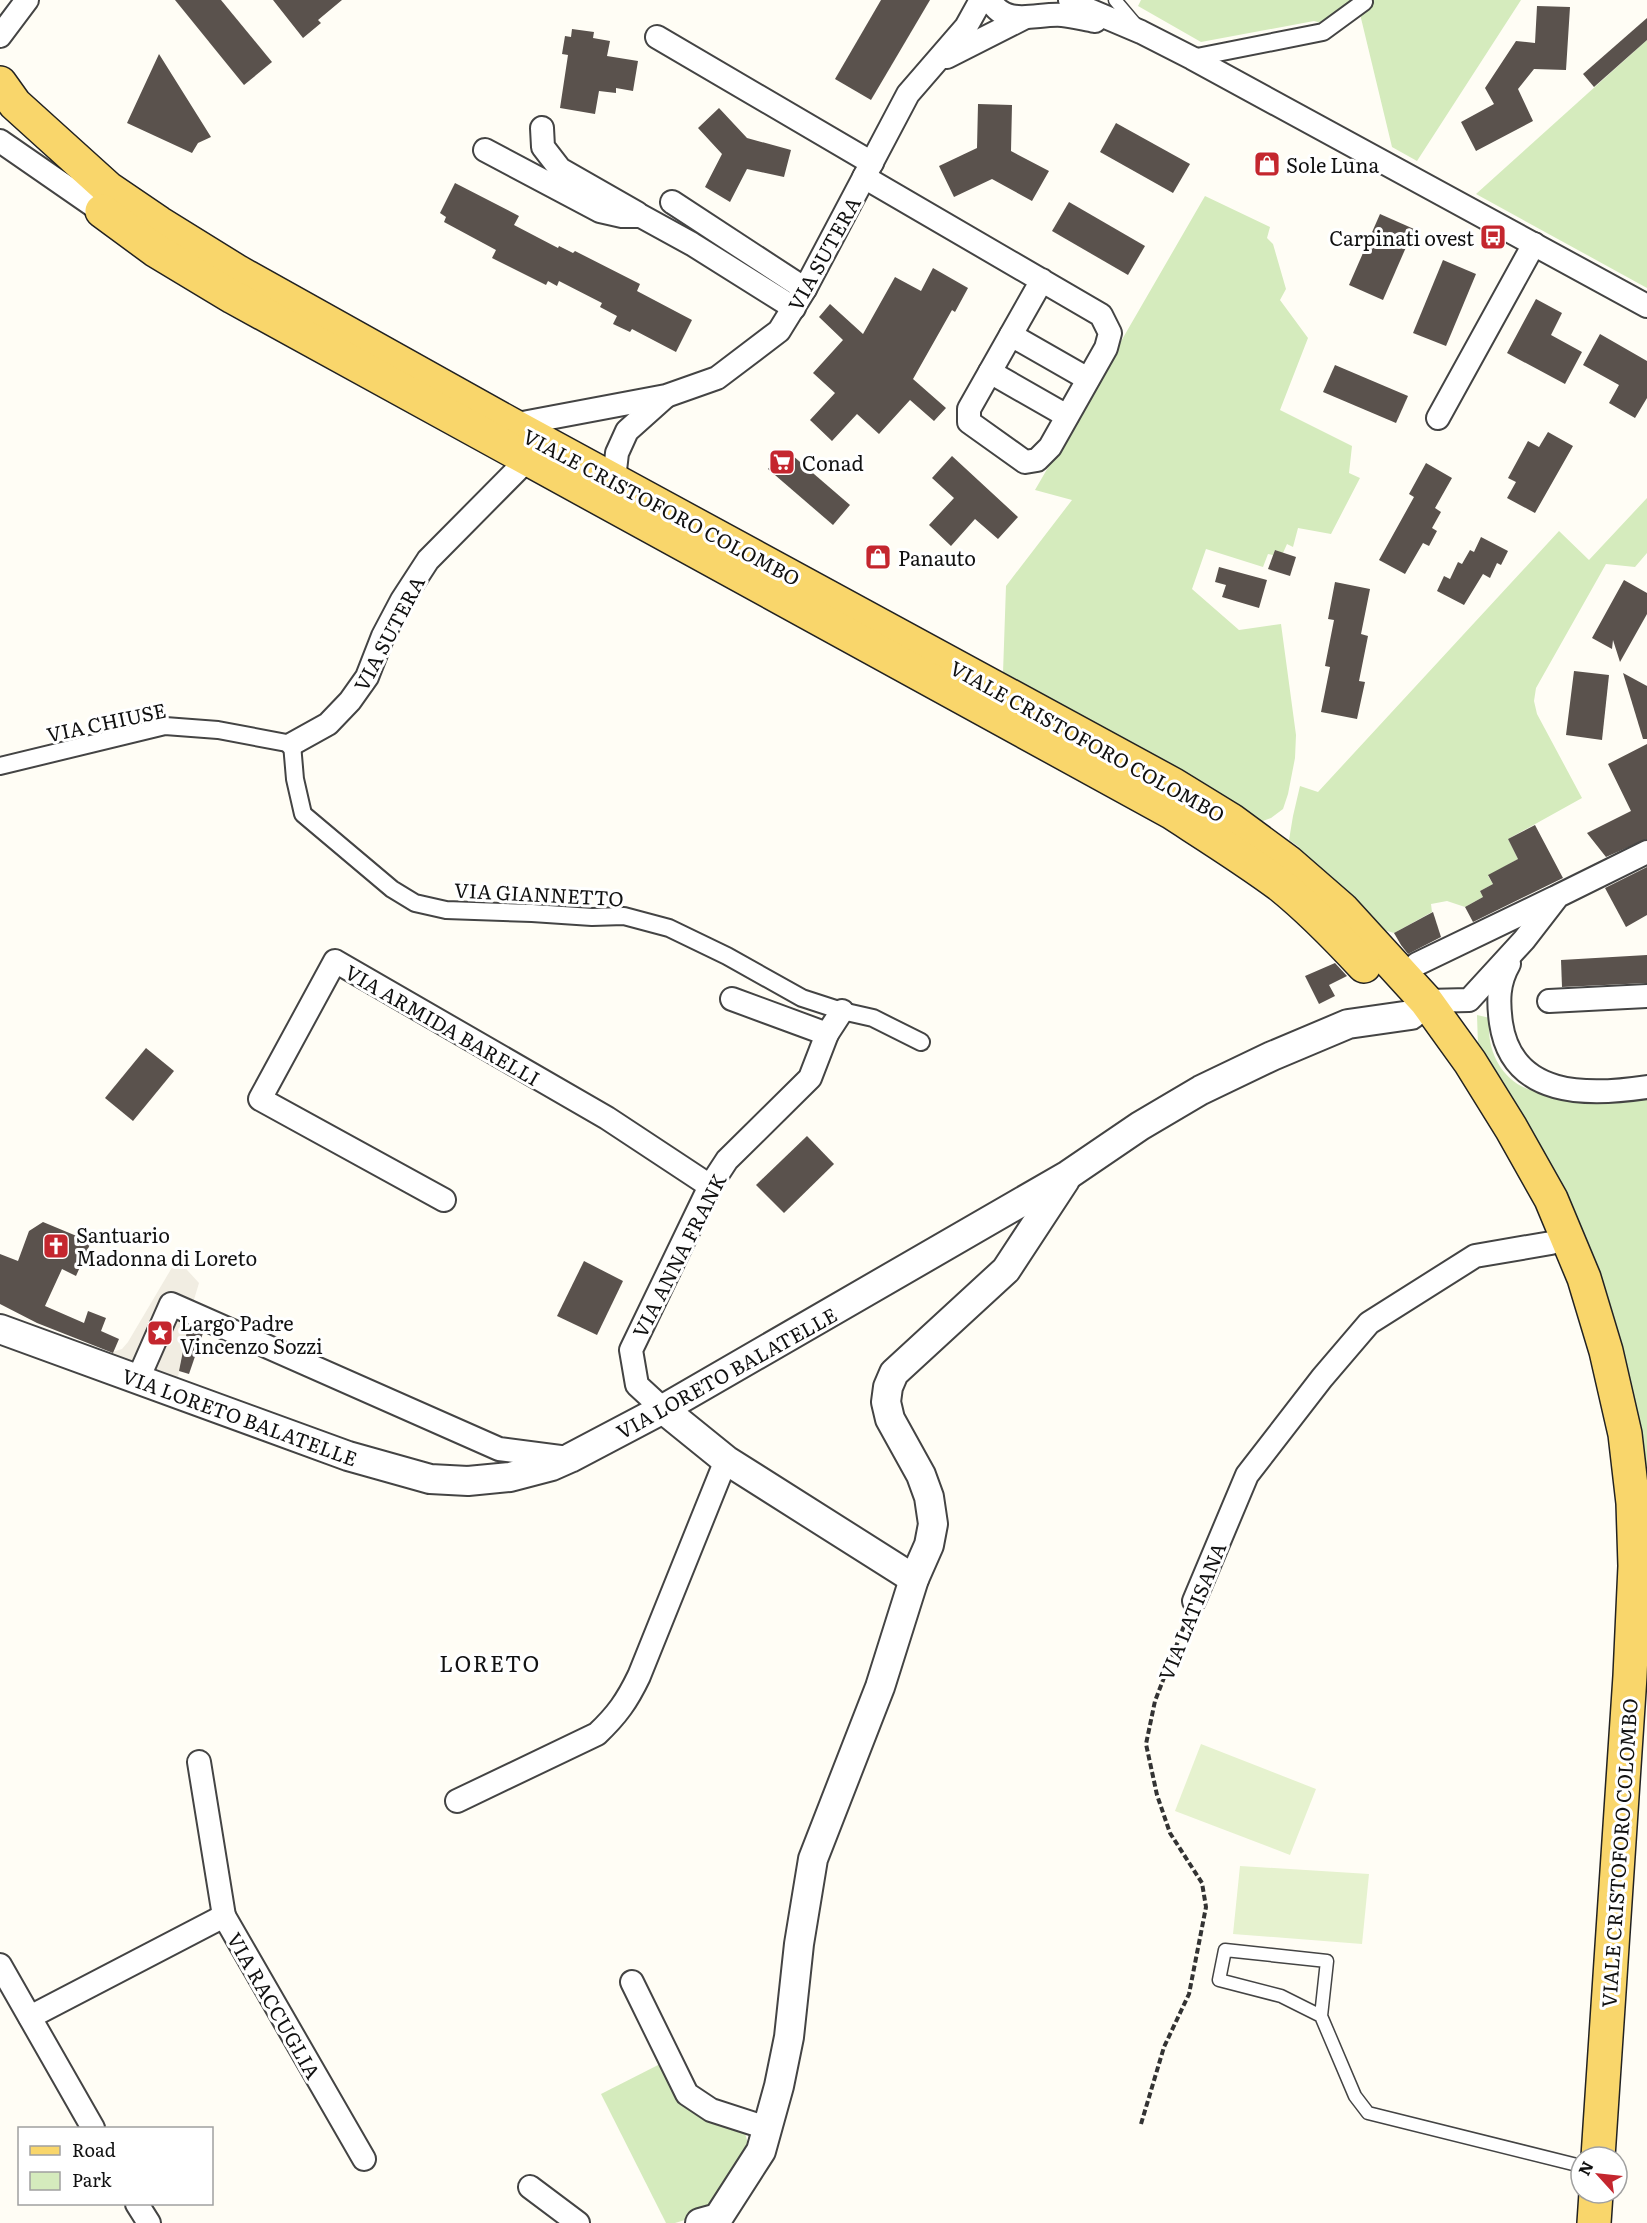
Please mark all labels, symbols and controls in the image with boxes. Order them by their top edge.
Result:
shop icon: Sole Luna [1252,149,1282,179]
place label: Sole Luna [1286,149,1380,179]
street label: VIA SUTERA [779,190,867,316]
place label: Carpinati ovest [1329,222,1474,252]
bus stop icon: Carpinati ovest [1478,222,1508,252]
street label: VIALE CRISTOFORO COLOMBO [518,420,806,592]
supermarket icon: Conad [767,447,797,477]
place label: Conad [802,447,864,477]
shop icon: Panauto [863,542,893,572]
place label: Panauto [898,542,976,572]
street label: VIA SUTERA [345,570,431,696]
street label: VIALE CRISTOFORO COLOMBO [945,652,1231,828]
street label: VIA CHIUSE [44,694,168,748]
street label: VIA GIANNETTO [454,874,624,912]
street label: VIA ARMIDA BARELLI [340,956,546,1092]
street label: VIA ANNA FRANK [624,1168,732,1342]
place label: Santuario Madonna di Loreto [76,1219,257,1272]
church icon: Santuario Madonna di Loreto [41,1231,71,1261]
street label: VIA LORETO BALATELLE [610,1299,842,1445]
place label: Largo Padre Vincenzo Sozzi [180,1307,323,1360]
place icon: Largo Padre Vincenzo Sozzi [145,1318,175,1348]
street label: VIA LORETO BALATELLE [118,1359,362,1473]
street label: VIA LATISANA [1150,1537,1232,1685]
district label: LORETO [439,1646,541,1679]
street label: VIALE CRISTOFORO COLOMBO [1592,1697,1644,2009]
street label: VIA RACCUGLIA [221,1926,329,2084]
legend [18,2127,213,2205]
text: Road [72,2136,116,2163]
north arrow [1569,2145,1629,2205]
text: N [1571,2156,1598,2179]
text: Park [72,2166,113,2193]

